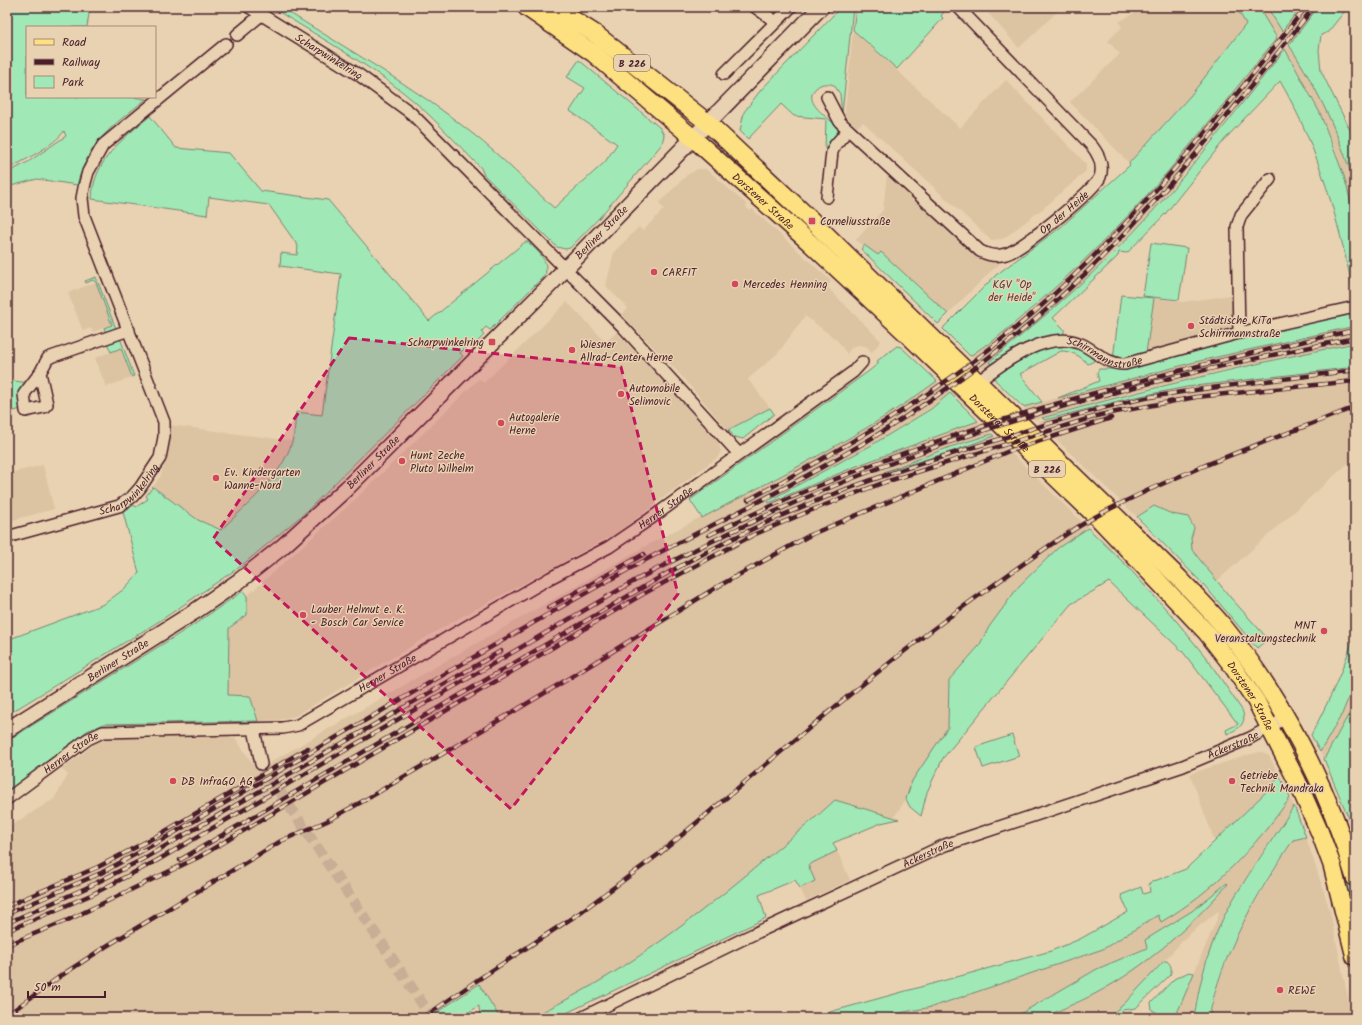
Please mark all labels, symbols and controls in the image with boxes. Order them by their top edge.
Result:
legend [26,26,156,98]
street label: Scharpwinkelring [291,29,366,85]
text: Road [62,33,87,52]
text: Railway [62,53,100,72]
road number: B 226 [614,55,650,71]
text: Park [62,73,84,92]
street label: Dorstener Straße [727,169,798,235]
street label: Op der Heide [1036,187,1094,240]
street label: Berliner Straße [571,201,633,264]
place label: Corneliusstraße [820,213,890,231]
marker: Corneliusstraße [807,216,817,226]
place label: CARFIT [662,264,698,282]
marker: CARFIT [649,267,659,277]
place label: Mercedes Henning [743,276,827,294]
park label: KGV "Op der Heide" [988,276,1036,307]
marker: Mercedes Henning [730,279,740,289]
place label: Städtische KiTa Schirrmannstraße [1199,312,1280,343]
marker: Städtische KiTa Schirrmannstraße [1186,321,1196,331]
street label: Schirrmannstraße [1065,332,1145,374]
place label: Scharpwinkelring [407,334,484,352]
place label: Wiesner Allrad-Center Herne [580,336,673,367]
marker: Scharpwinkelring [487,337,497,347]
marker: Wiesner Allrad-Center Herne [567,345,577,355]
place label: Automobile Selimovic [629,380,680,411]
marker: Automobile Selimovic [616,389,626,399]
street label: Dorstener Straße [964,390,1033,458]
place label: Autogalerie Herne [509,409,560,440]
marker: Autogalerie Herne [496,418,506,428]
street label: Berliner Straße [342,432,405,494]
place label: Hunt Zeche Pluto Wilhelm [410,447,474,478]
marker: Hunt Zeche Pluto Wilhelm [397,456,407,466]
street label: Scharpwinkelring [97,460,164,521]
road number: B 226 [1029,461,1065,477]
place label: Ev. Kindergarten Wanne-Nord [224,464,300,495]
marker: Ev. Kindergarten Wanne-Nord [211,473,221,483]
street label: Herner Straße [634,482,698,535]
place label: Lauber Helmut e. K. - Bosch Car Service [311,601,405,632]
marker: Lauber Helmut e. K. - Bosch Car Service [298,610,308,620]
place label: MNT Veranstaltungstechnik [1215,617,1317,648]
marker: MNT Veranstaltungstechnik [1319,626,1329,636]
street label: Berliner Straße [84,635,153,687]
street label: Herner Straße [355,650,420,698]
street label: Dorstener Straße [1222,658,1278,734]
street label: Herner Straße [40,727,102,779]
street label: Ackerstraße [1205,727,1263,765]
place label: Getriebe Technik Mandraka [1240,767,1324,798]
place label: DB InfraGO AG [181,773,253,791]
marker: DB InfraGO AG [168,776,178,786]
marker: Getriebe Technik Mandraka [1227,776,1237,786]
street label: Ackerstraße [900,835,956,874]
scale bar [28,973,105,999]
text: 50 m [34,978,61,997]
place label: REWE [1288,982,1316,1000]
marker: REWE [1275,985,1285,995]

